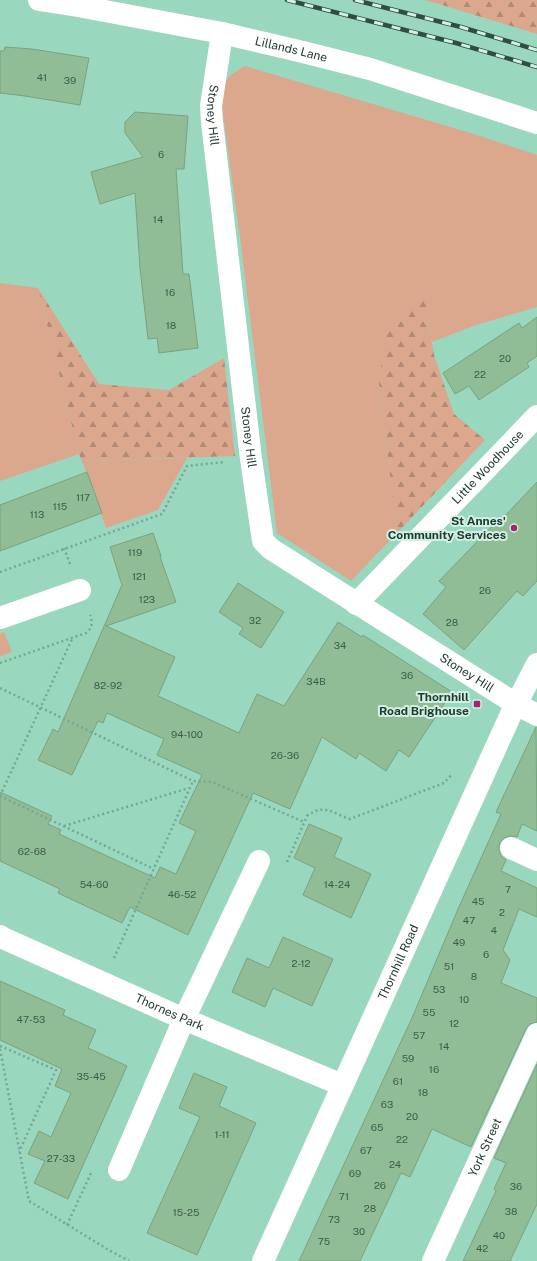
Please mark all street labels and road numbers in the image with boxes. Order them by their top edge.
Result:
street label: Lillands Lane [254,34,329,65]
street label: Stoney Hill [204,84,222,147]
street label: Stoney Hill [238,406,259,469]
street label: Little Woodhouse [449,427,526,507]
street label: Stoney Hill [437,651,497,695]
street label: Thornhill Road [375,923,422,1002]
street label: Thornes Park [133,991,206,1034]
street label: York Street [466,1116,505,1179]

